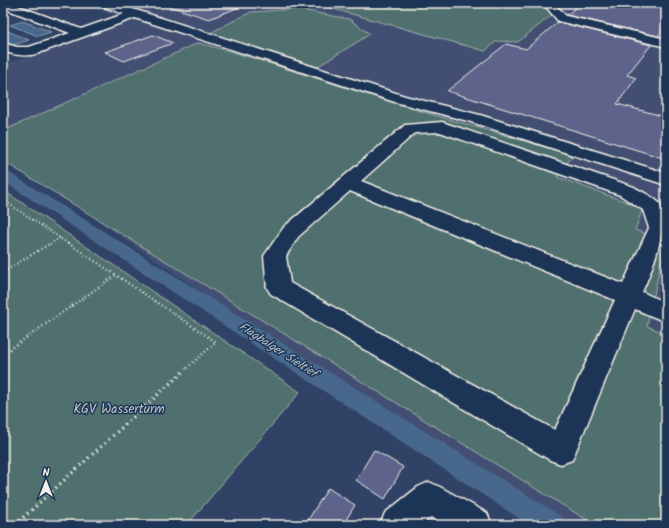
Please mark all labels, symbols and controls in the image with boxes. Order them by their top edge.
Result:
water label: Flagbalger Sieltief [235,317,324,384]
park label: KGV Wasserturm [73,399,165,420]
north arrow [26,462,66,502]
text: N [43,464,50,482]

